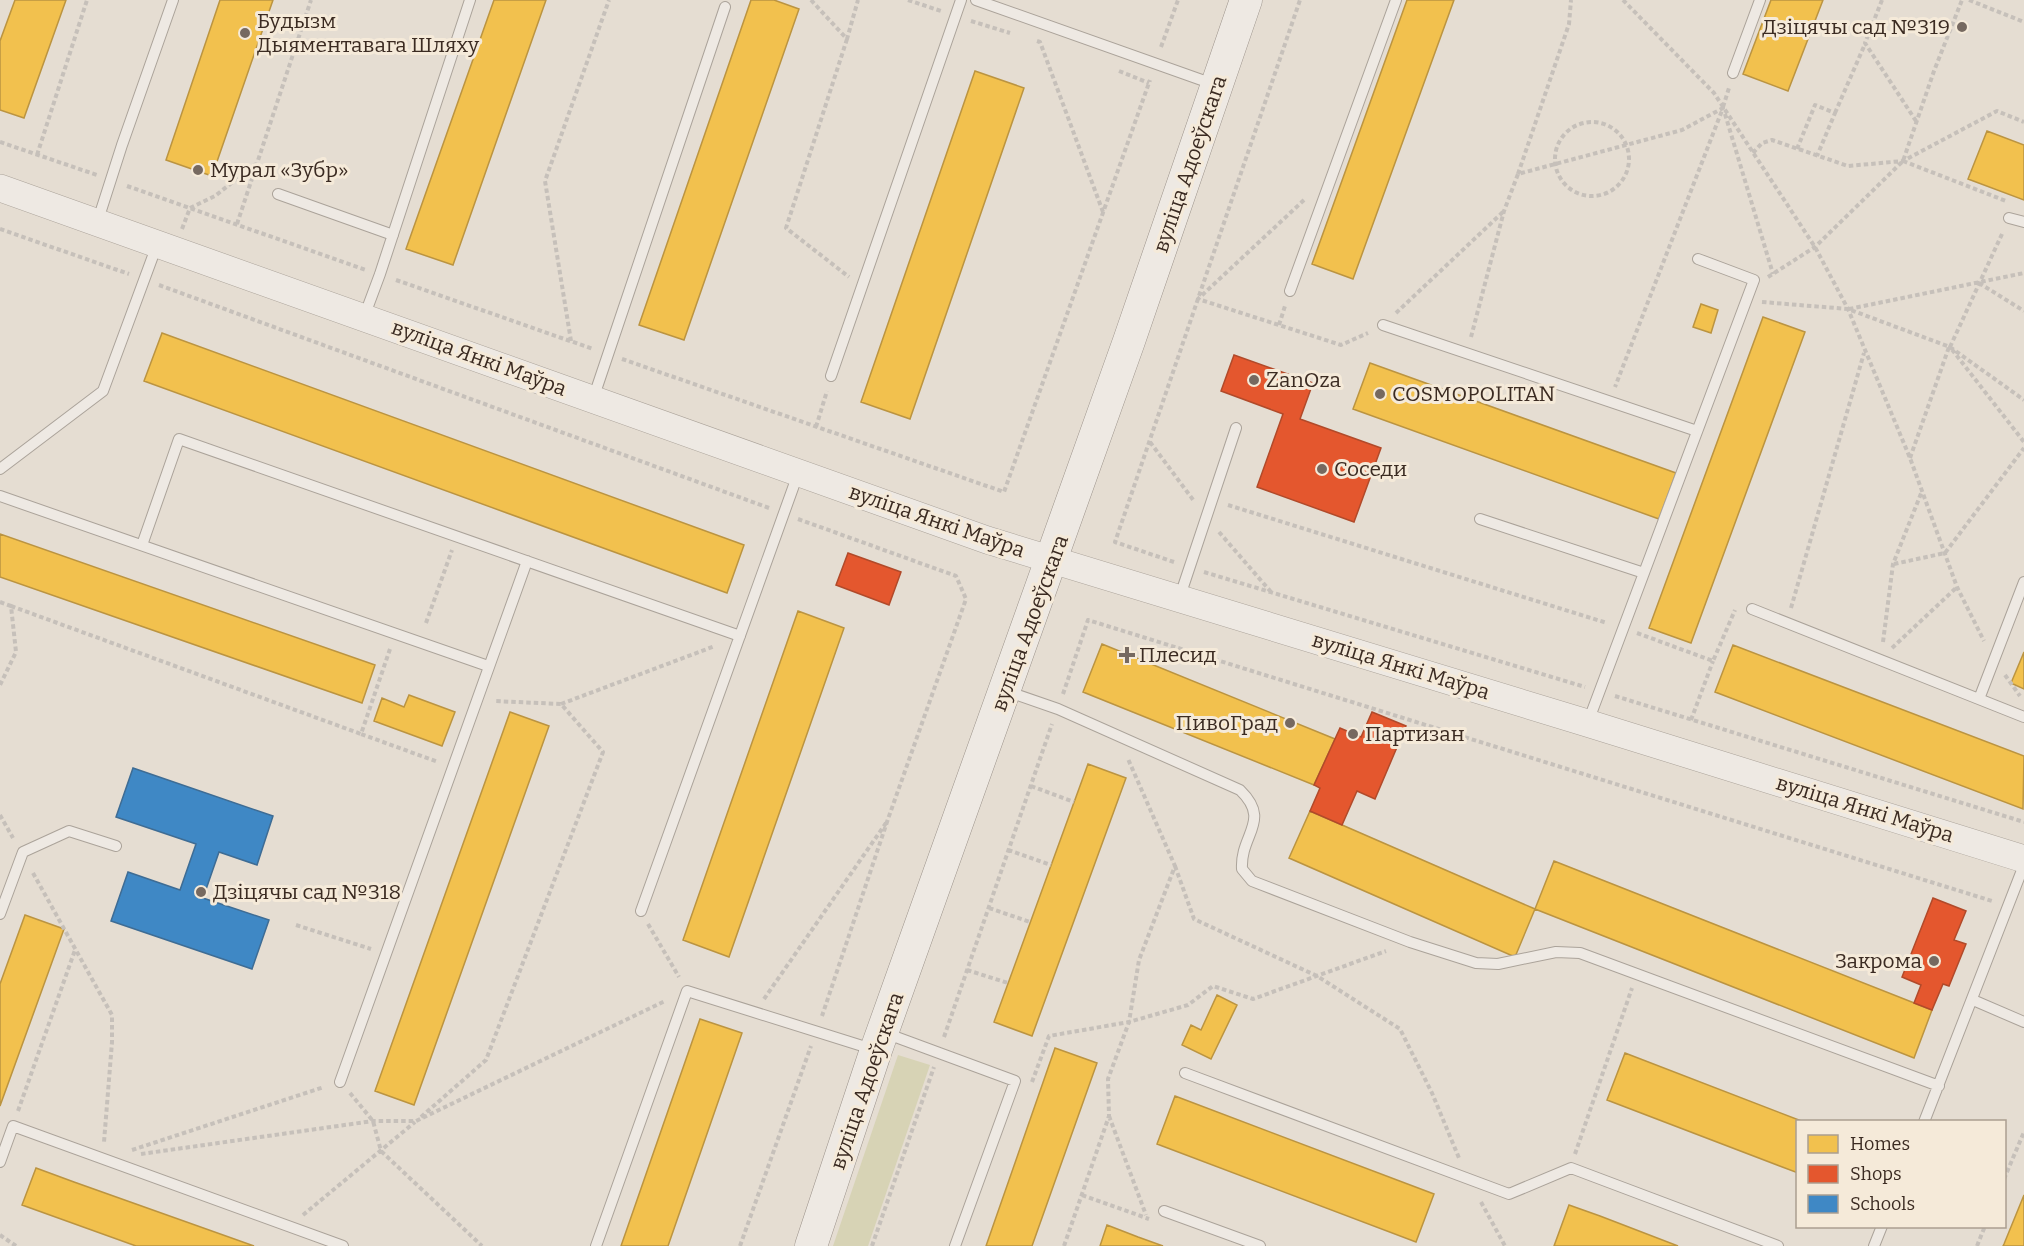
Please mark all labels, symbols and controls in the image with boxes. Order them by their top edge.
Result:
place label: Будызм Дыяментавага Шляху [257,8,480,58]
place label: Дзіцячы сад №319 [1762,14,1950,40]
marker: Дзіцячы сад №319 [1955,20,1969,34]
marker: Будызм Дыяментавага Шляху [238,26,252,40]
street label: вуліца Адоеўскага [1147,71,1233,256]
place label: Мурал «Зубр» [210,157,348,183]
marker: Мурал «Зубр» [191,163,205,177]
street label: вуліца Янкі Маўра [388,314,571,402]
place label: ZanOza [1266,367,1341,393]
marker: ZanOza [1247,373,1261,387]
place label: COSMOPOLITAN [1392,381,1555,407]
marker: COSMOPOLITAN [1373,387,1387,401]
place label: Соседи [1334,456,1407,482]
marker: Соседи [1315,462,1329,476]
street label: вуліца Янкі Маўра [846,479,1029,563]
street label: вуліца Адоеўскага [986,531,1074,715]
street label: вуліца Янкі Маўра [1309,627,1493,706]
place label: Плесид [1139,642,1217,668]
marker: Плесид [1120,648,1134,662]
place label: ПивоГрад [1176,710,1278,736]
marker: ПивоГрад [1283,716,1297,730]
place label: Партизан [1365,721,1465,747]
marker: Партизан [1346,727,1360,741]
street label: вуліца Янкі Маўра [1773,770,1957,849]
place label: Дзіцячы сад №318 [213,879,401,905]
marker: Дзіцячы сад №318 [194,885,208,899]
place label: Закрома [1835,948,1922,974]
marker: Закрома [1927,954,1941,968]
street label: вуліца Адоеўскага [824,988,910,1173]
legend [1796,1120,2006,1228]
text: Homes [1850,1133,1910,1155]
text: Shops [1850,1163,1902,1185]
text: Schools [1850,1193,1915,1215]

